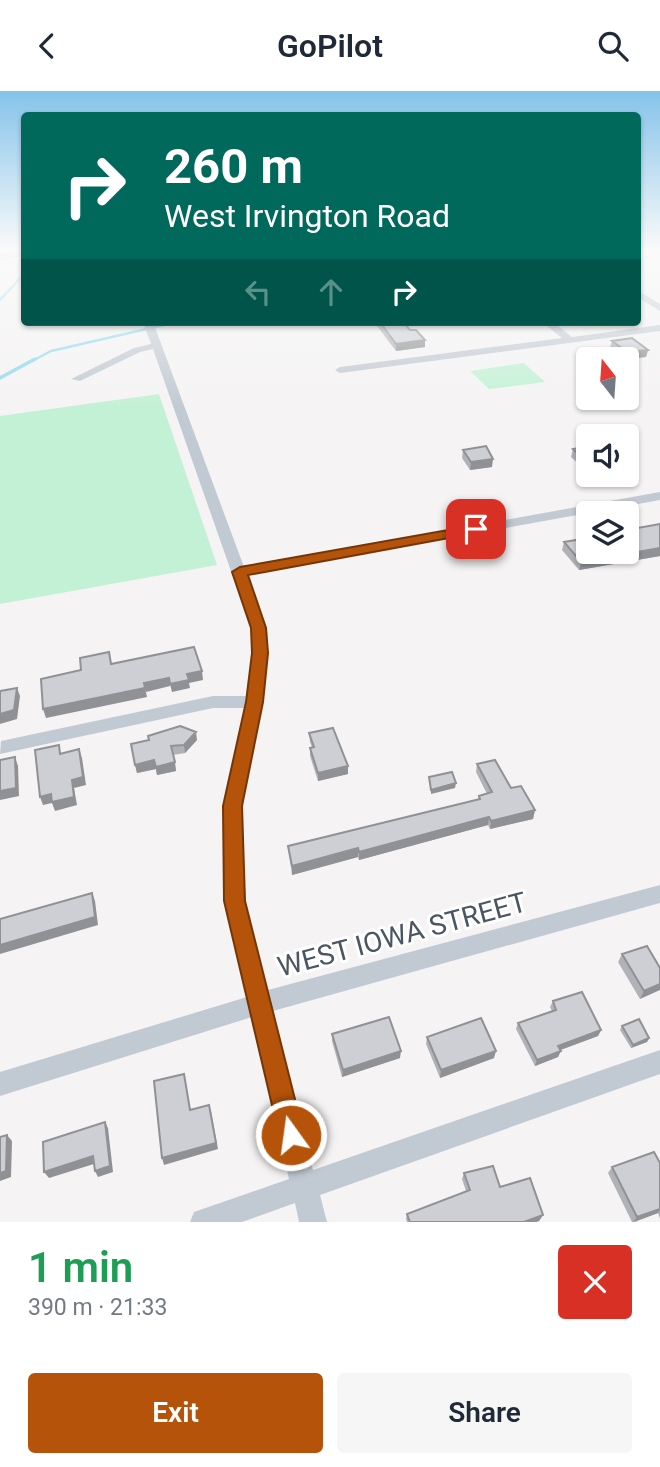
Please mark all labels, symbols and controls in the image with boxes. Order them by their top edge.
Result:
icon: back [28,27,66,65]
text: GoPilot [277,27,383,65]
icon: search [594,27,632,65]
text: 260 m [164,138,303,195]
icon: right [49,140,140,231]
text: West Irvington Road [164,197,450,235]
icon: left [239,273,277,311]
icon: ahead [312,273,350,311]
icon: right [385,273,423,311]
north arrow [576,347,639,409]
map controls [576,347,639,564]
button: sound [576,424,639,487]
pin [446,499,506,559]
button: layers [576,501,639,564]
icon: arrive [457,510,495,548]
street label: WEST IOWA STREET [274,885,530,984]
position arrow [254,1098,328,1172]
text: 1 min [28,1243,133,1292]
button: close [558,1245,632,1319]
text: 390 m · 21:33 [28,1294,167,1321]
button: Exit [28,1373,323,1453]
button: Share [337,1373,632,1453]

